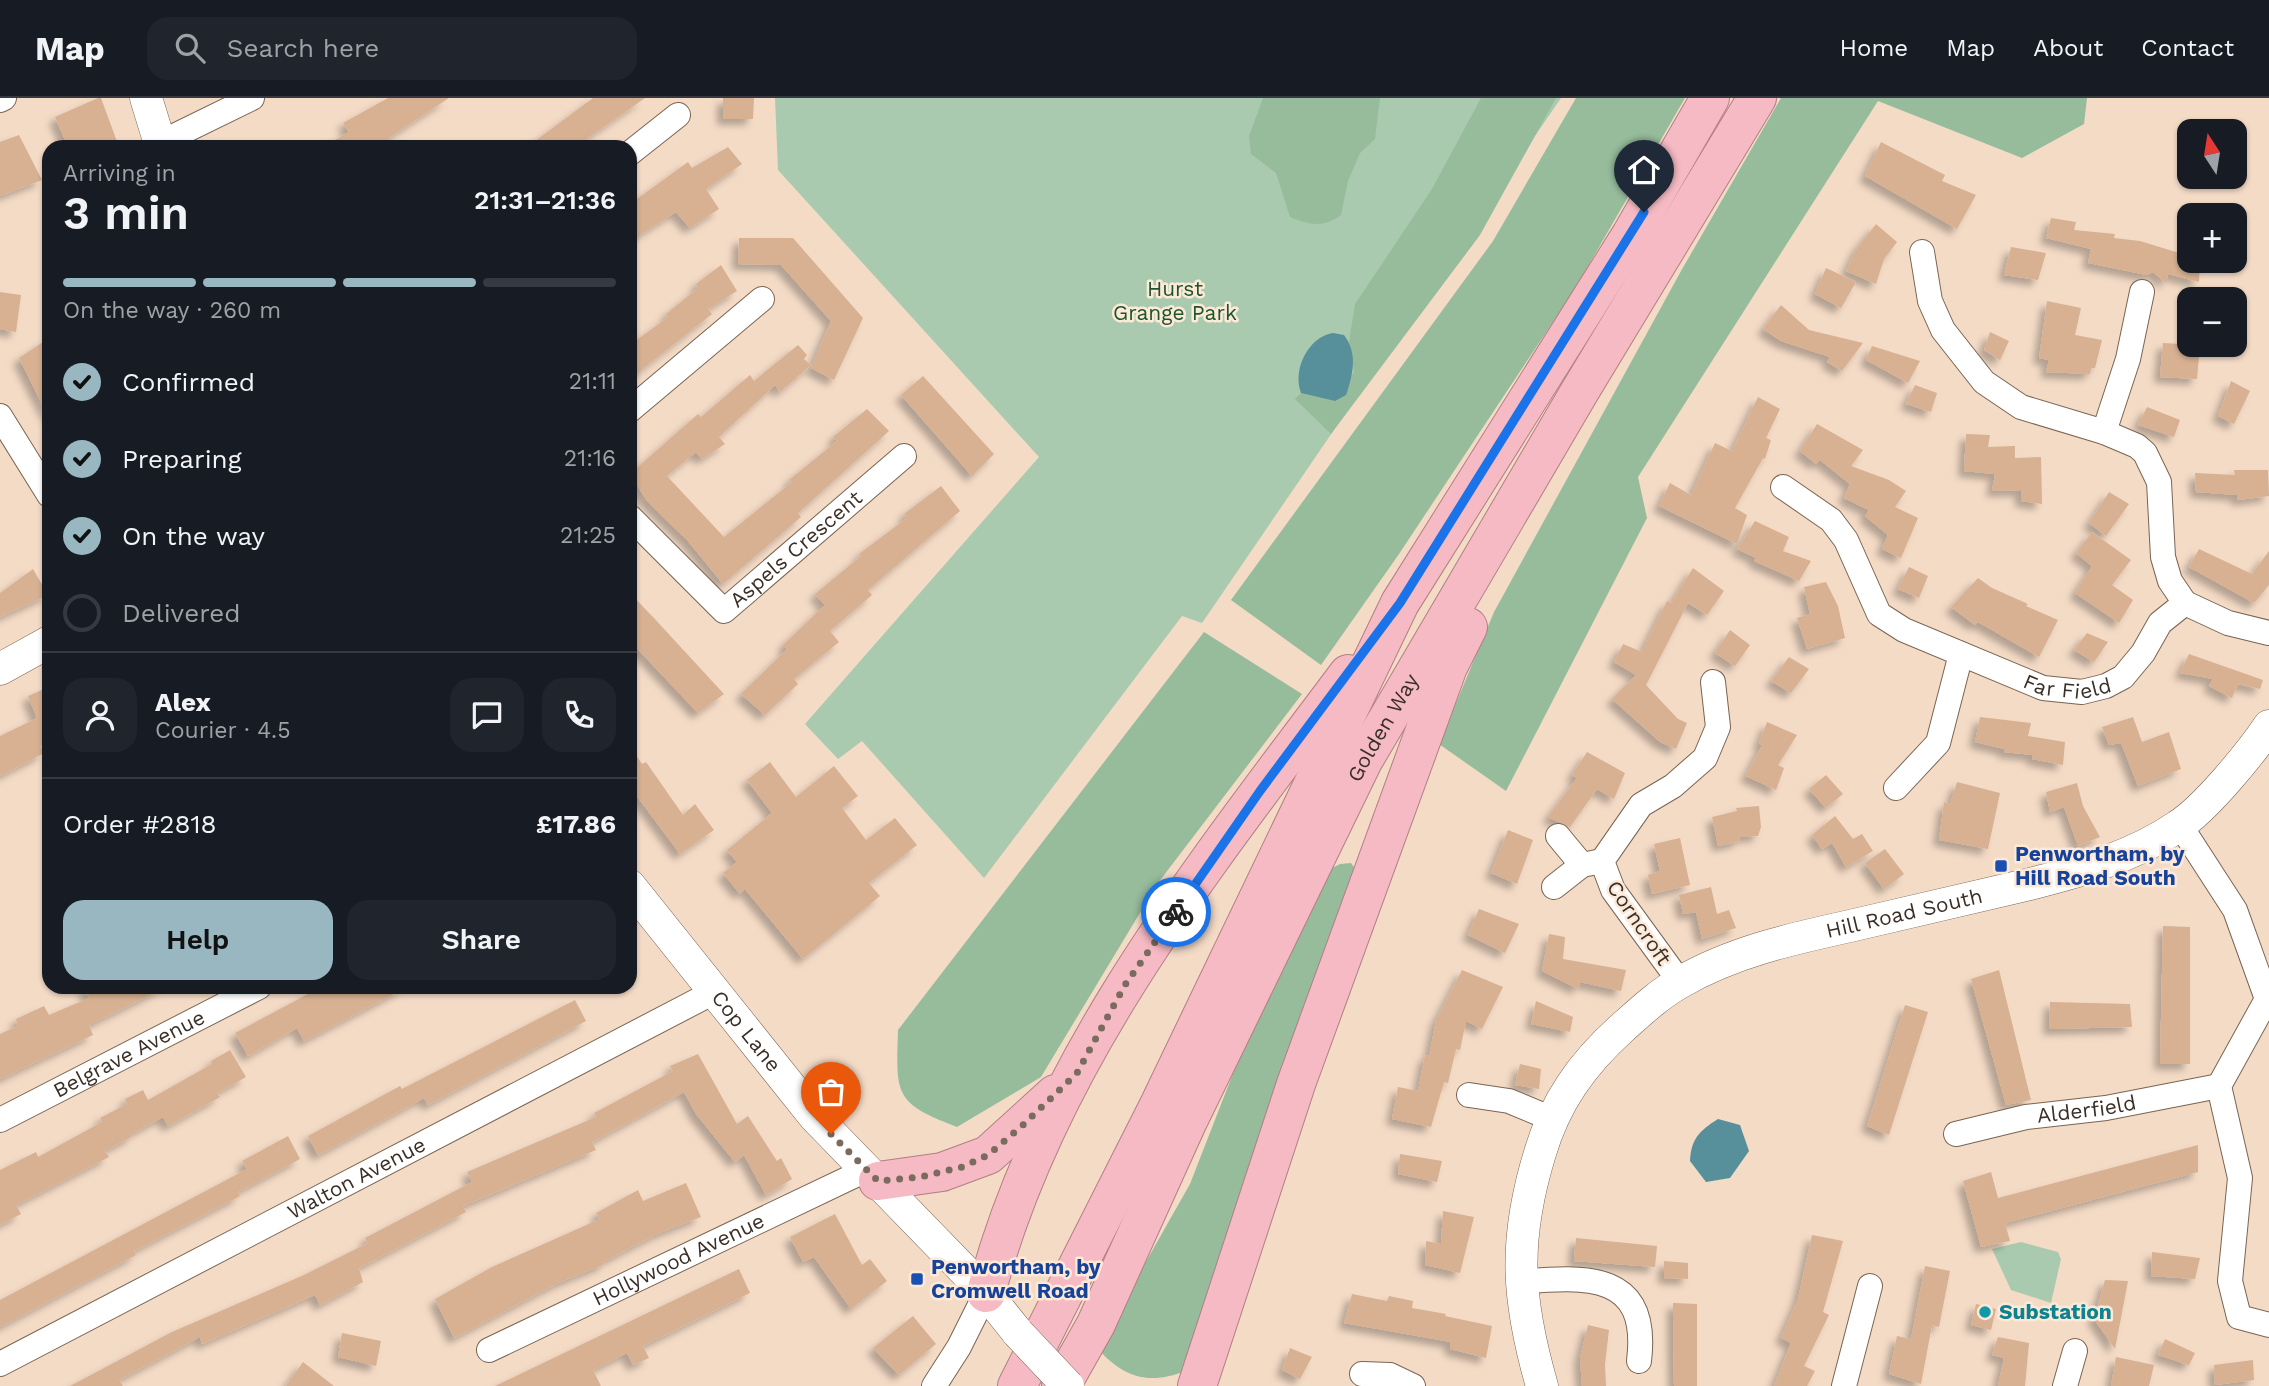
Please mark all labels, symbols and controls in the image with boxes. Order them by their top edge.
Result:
search box [147,17,637,80]
text: Map [35,29,105,68]
icon: search [171,29,209,67]
text: Search here [227,33,379,63]
text: Home [1840,34,1908,62]
text: Map [1946,34,1995,62]
text: About [2033,34,2103,62]
text: Contact [2141,34,2234,62]
north arrow [2177,119,2247,189]
map controls [2177,119,2247,357]
pin [1614,140,1674,212]
icon: home [1625,151,1663,189]
text: Arriving in [63,160,176,187]
text: 21:31–21:36 [474,185,616,215]
text: 3 min [63,186,189,240]
button: + [2177,203,2247,273]
park label: Hurst Grange Park [1113,276,1237,325]
button: − [2177,287,2247,357]
text: On the way · 260 m [63,297,281,324]
icon: check [63,363,101,401]
text: Confirmed [122,367,255,397]
text: 21:11 [569,368,616,395]
icon: check [63,440,101,478]
text: Preparing [122,444,242,474]
text: 21:16 [564,445,616,472]
street label: Aspels Crescent [725,485,867,612]
icon: check [63,517,101,555]
text: On the way [122,521,265,551]
text: 21:25 [560,522,616,549]
text: Delivered [122,598,241,628]
street label: Far Field [2020,668,2114,704]
street label: Golden Way [1342,669,1424,786]
button: person [63,678,137,752]
button: chat [450,678,524,752]
button: phone [542,678,616,752]
text: Alex [155,687,211,717]
text: Courier · 4.5 [155,717,291,744]
text: Order #2818 [63,809,217,839]
text: £17.86 [536,809,616,839]
place label: Penwortham, by Hill Road South [2015,841,2185,890]
marker: Penwortham, by Hill Road South [1993,858,2009,874]
street label: Corncroft [1602,876,1677,970]
courier [1141,877,1211,947]
street label: Hill Road South [1824,883,1985,943]
icon: bike [1157,893,1195,931]
button: Help [63,900,333,980]
button: Share [347,900,616,980]
street label: Cop Lane [707,985,787,1077]
street label: Belgrave Avenue [49,1004,209,1103]
pin [801,1062,861,1134]
icon: bag [812,1073,850,1111]
street label: Alderfield [2036,1089,2138,1128]
street label: Walton Avenue [283,1132,430,1224]
street label: Hollywood Avenue [588,1207,768,1311]
place label: Penwortham, by Cromwell Road [931,1254,1101,1303]
marker: Penwortham, by Cromwell Road [909,1271,925,1287]
place label: Substation [1999,1299,2112,1324]
marker: Substation [1977,1304,1993,1320]

